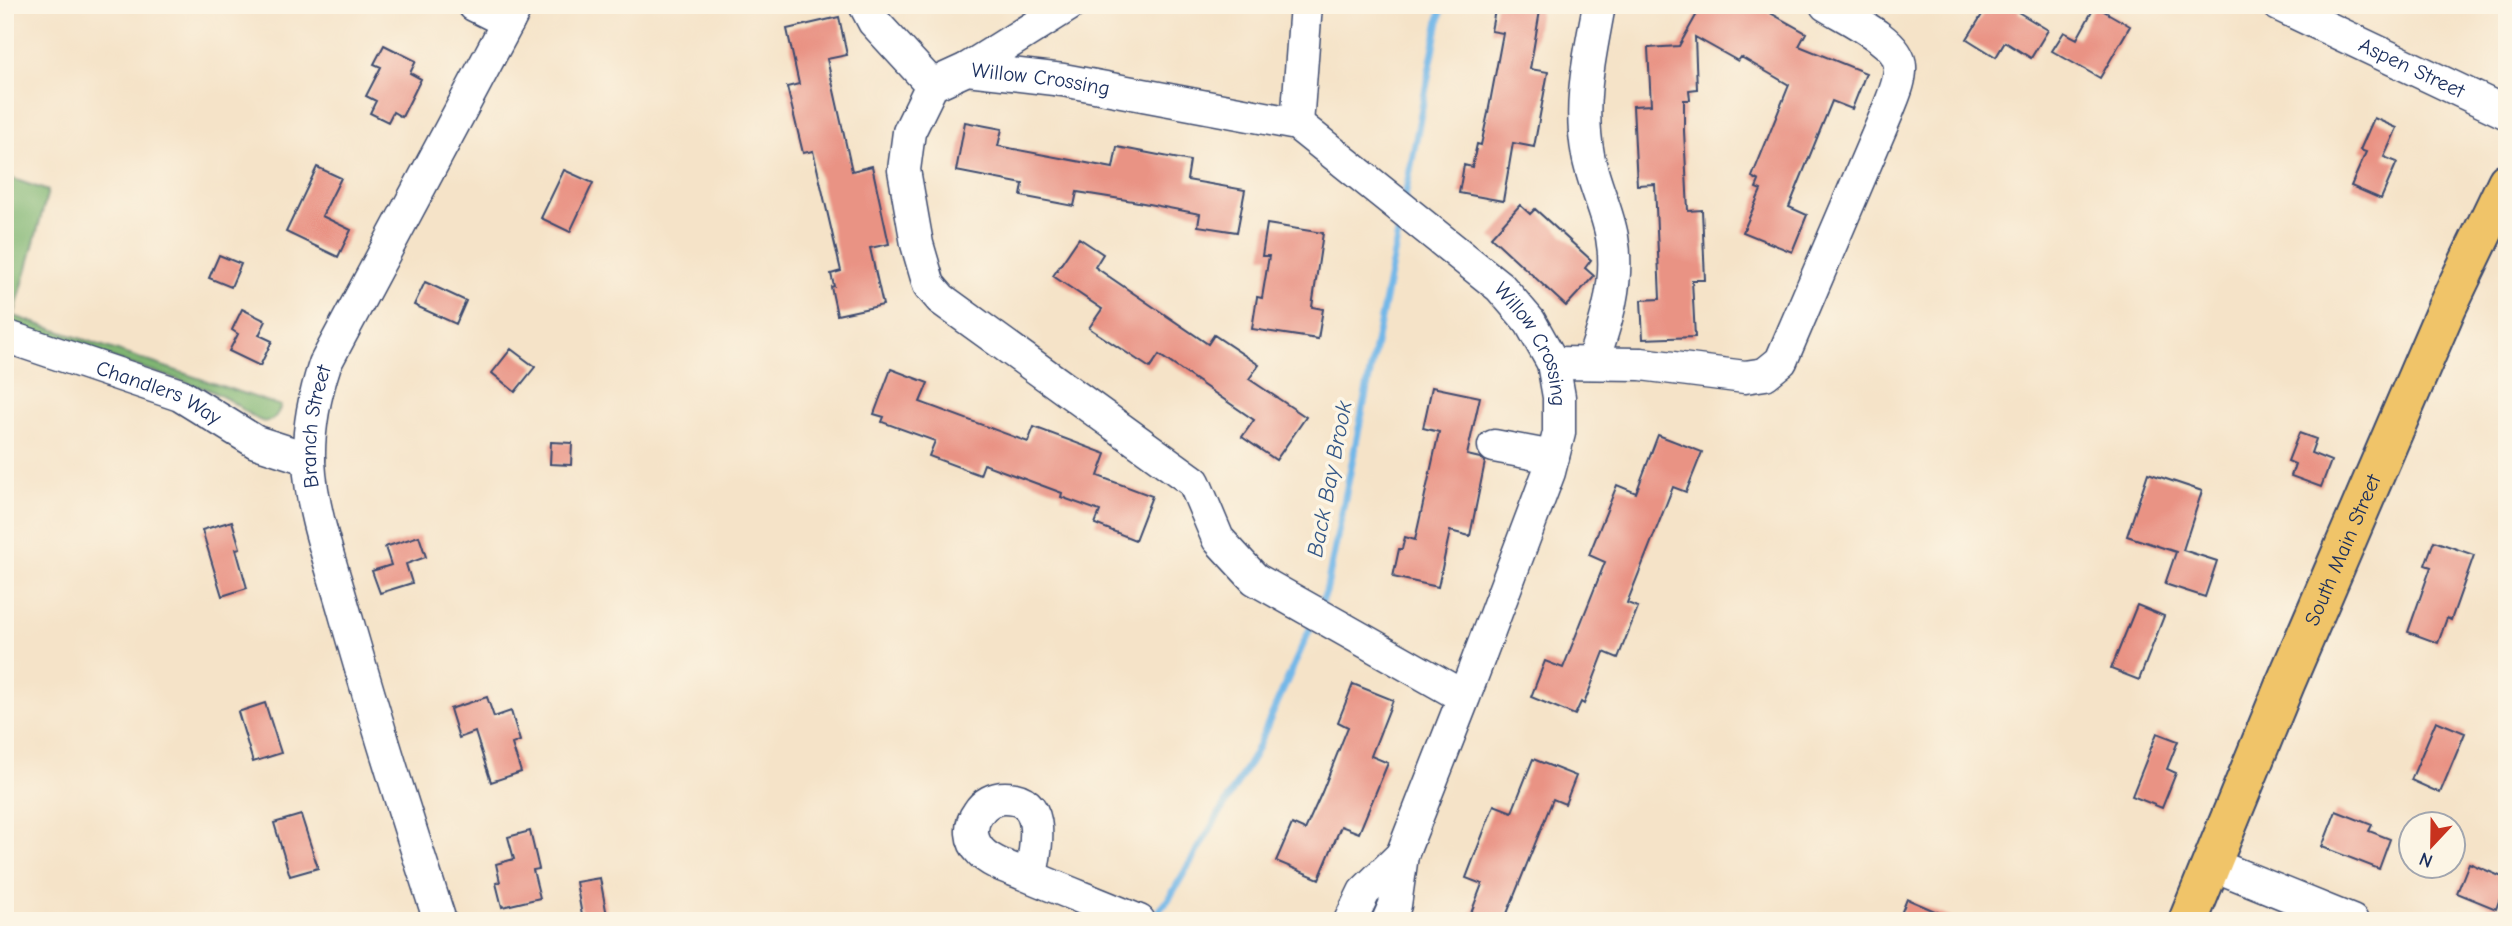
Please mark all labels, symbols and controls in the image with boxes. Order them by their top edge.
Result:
street label: Aspen Street [2355,33,2469,104]
street label: Willow Crossing [970,58,1112,101]
street label: Willow Crossing [1489,277,1571,406]
street label: Chandlers Way [93,356,226,430]
street label: Branch Street [297,361,336,490]
water label: Back Bay Brook [1301,398,1358,559]
street label: South Main Street [2300,470,2386,629]
north arrow [2396,810,2466,880]
text: N [2416,847,2436,872]

